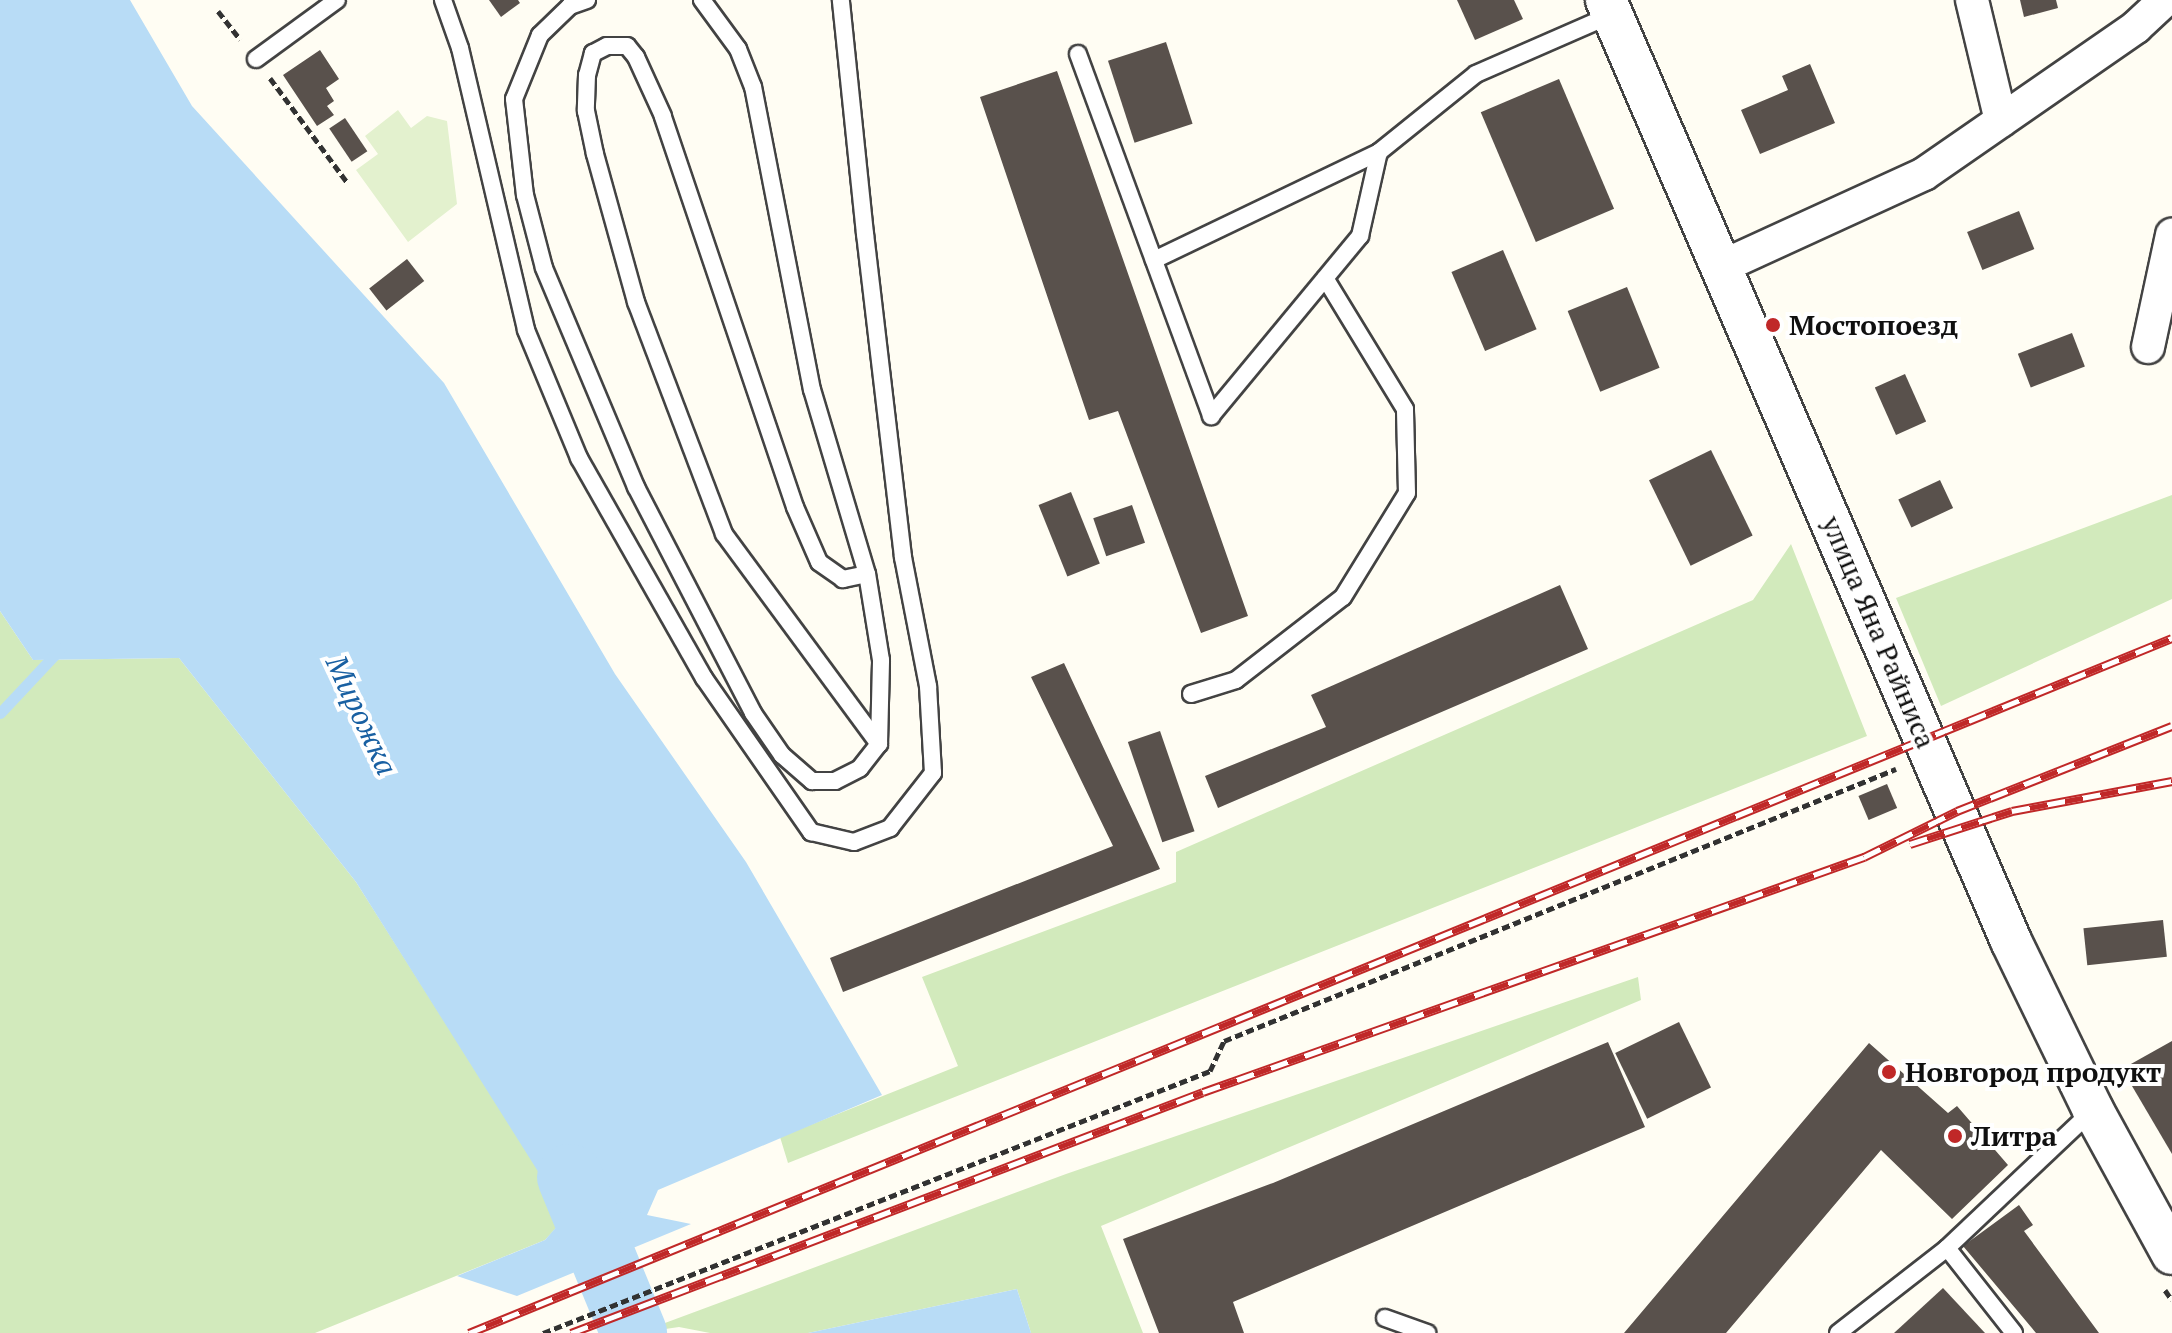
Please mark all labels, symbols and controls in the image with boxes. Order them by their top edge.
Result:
place label: Мостопоезд [1789,308,1958,342]
marker: Мостопоезд [1764,316,1782,334]
street label: улица Яна Райниса [1815,511,1943,753]
water label: Мирожка [319,649,405,781]
place label: Новгород продукт [1905,1055,2161,1089]
marker: Новгород продукт [1880,1063,1898,1081]
place label: Литра [1971,1119,2057,1153]
marker: Литра [1946,1127,1964,1145]

